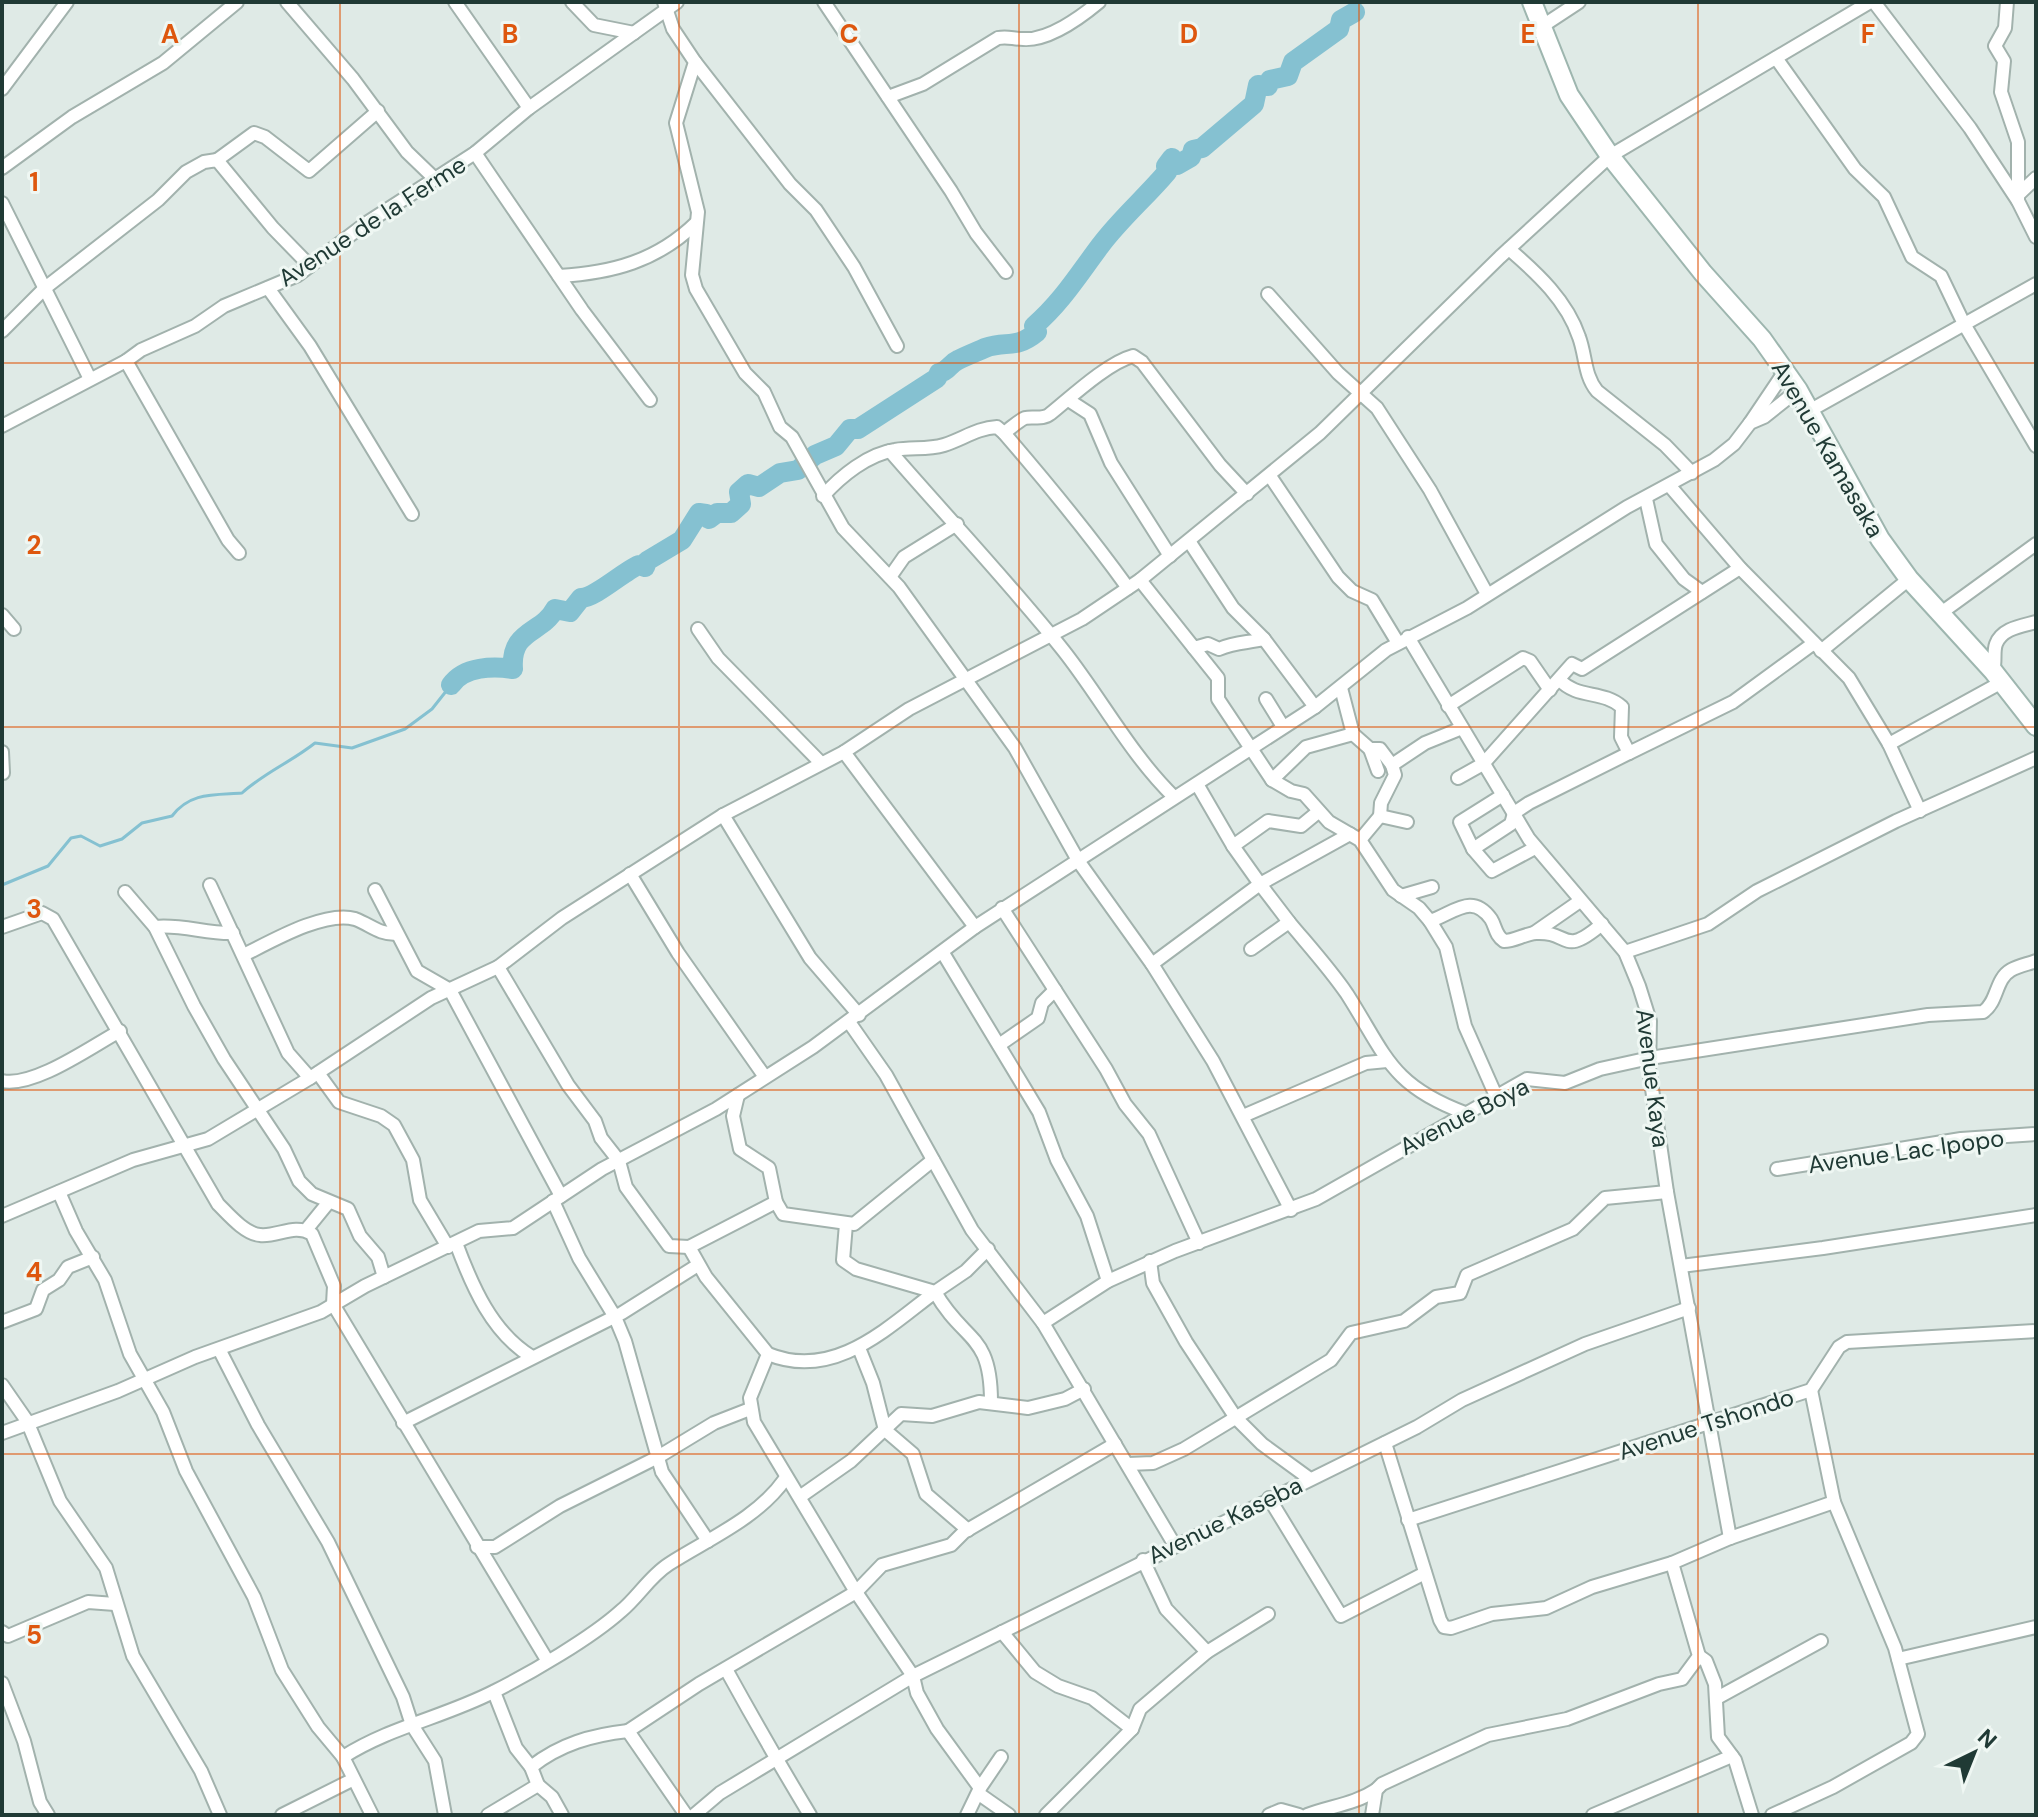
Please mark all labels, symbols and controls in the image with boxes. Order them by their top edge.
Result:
text: A [161,17,179,51]
text: B [502,17,518,51]
text: C [839,17,859,51]
text: D [1180,17,1198,51]
text: E [1520,17,1536,51]
text: F [1861,17,1875,51]
street label: Avenue de la Ferme [272,149,472,293]
text: 1 [29,165,39,199]
street label: Avenue Kamasaka [1765,355,1891,543]
text: 2 [26,528,42,562]
text: 3 [26,892,42,926]
street label: Avenue Kaya [1629,1007,1677,1149]
street label: Avenue Boya [1394,1070,1534,1162]
street label: Avenue Lac Ipopo [1806,1122,2006,1180]
text: 4 [26,1255,42,1289]
street label: Avenue Tshondo [1614,1381,1798,1467]
street label: Avenue Kaseba [1143,1469,1307,1571]
text: 5 [26,1618,42,1652]
north arrow [1934,1713,2014,1793]
text: N [1972,1723,2003,1755]

